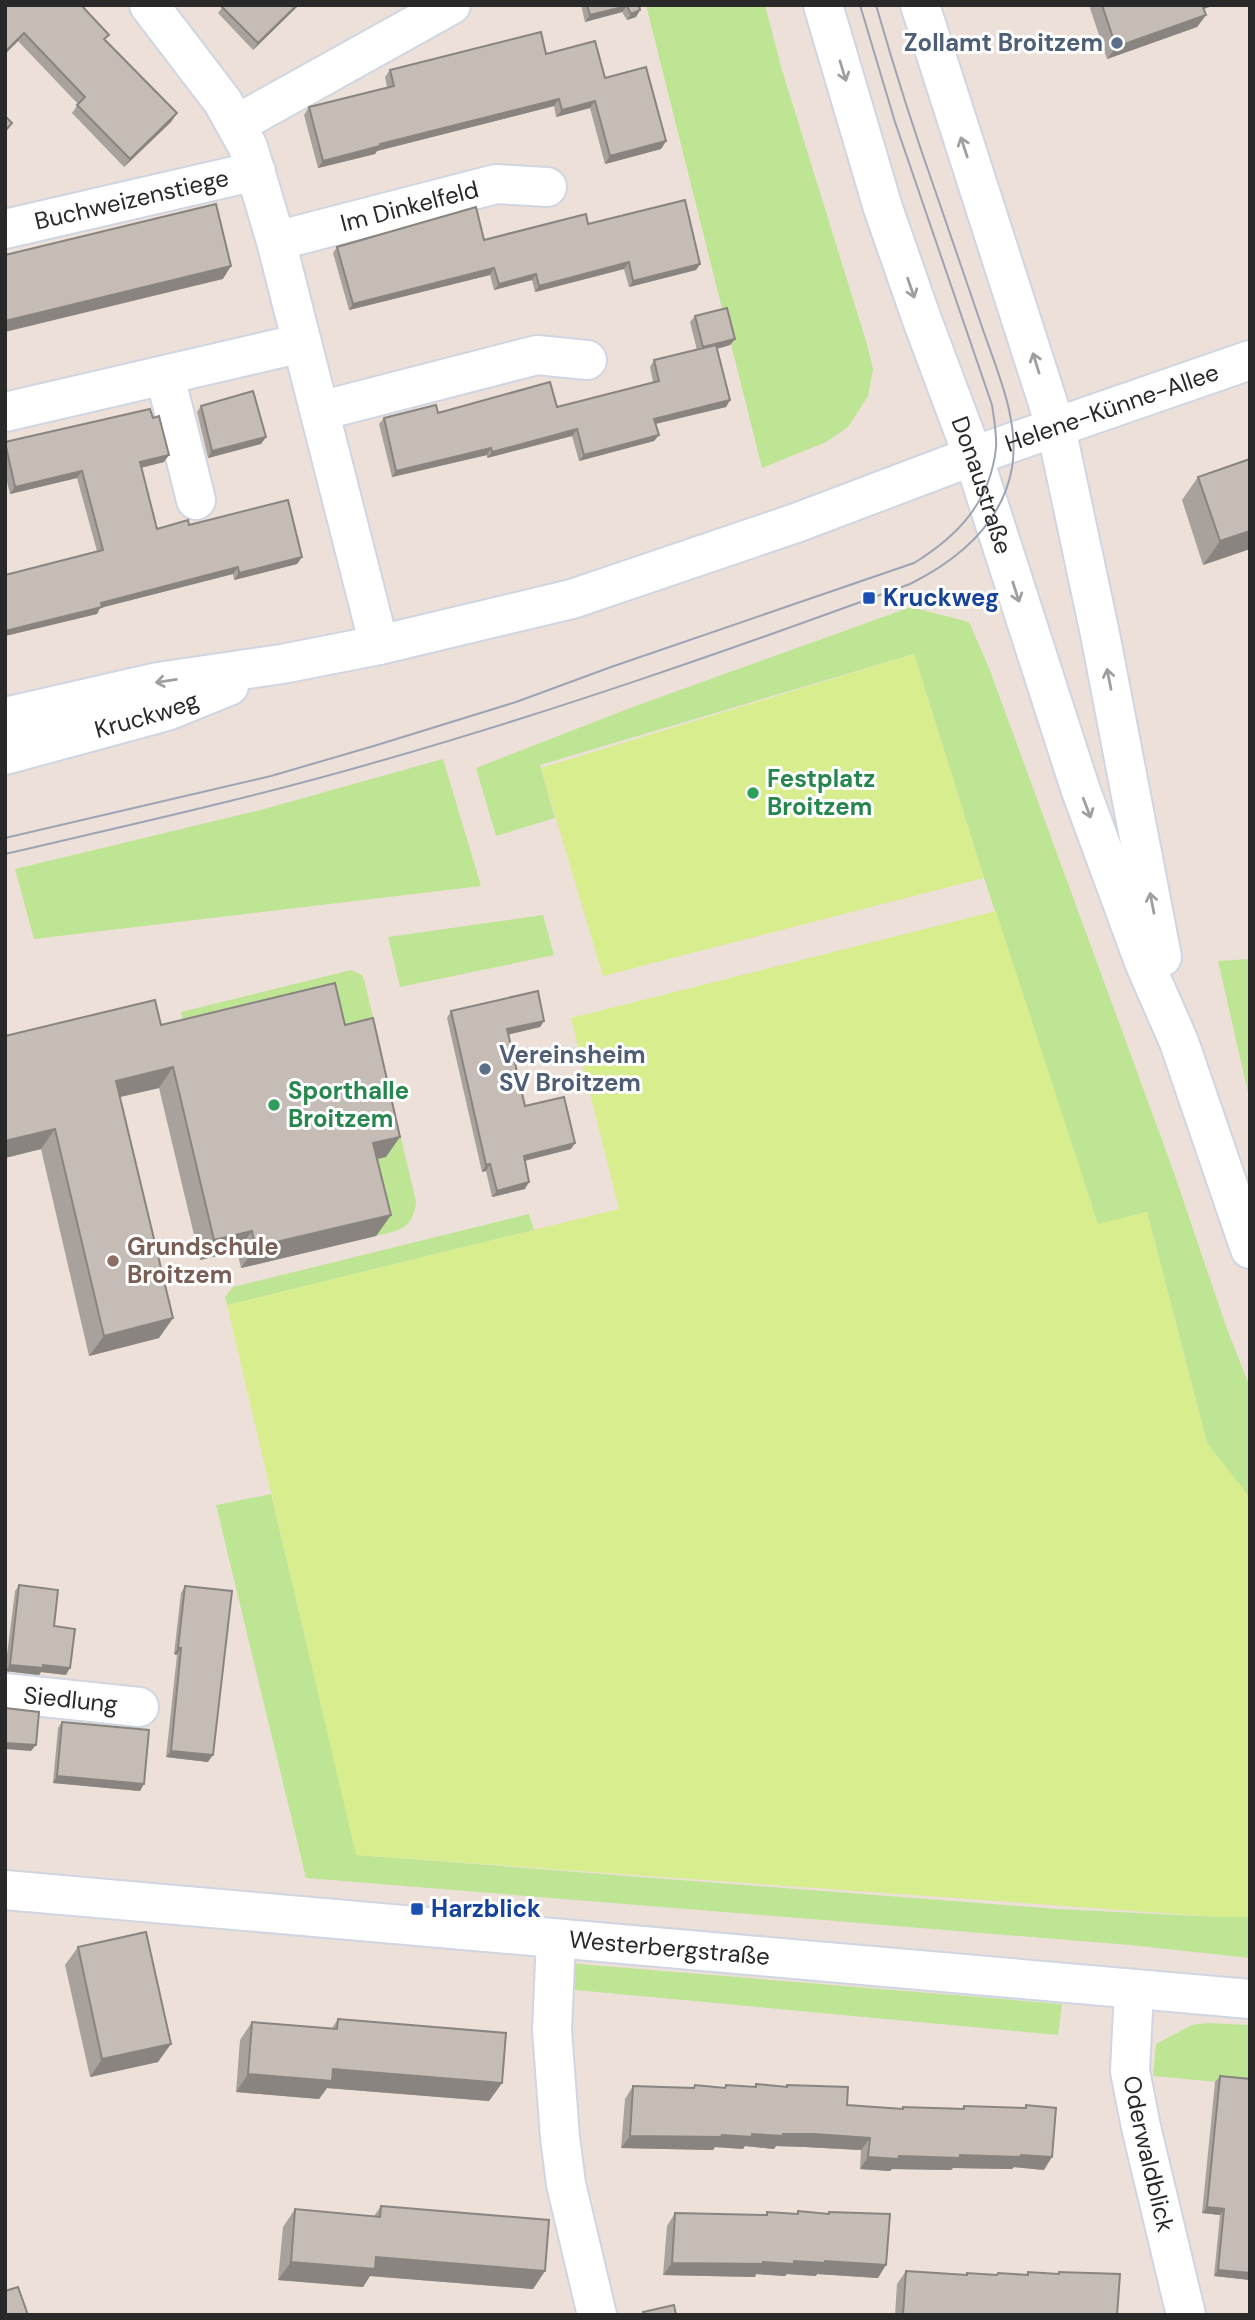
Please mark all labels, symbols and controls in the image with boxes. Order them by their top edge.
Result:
place label: Zollamt Broitzem [904,27,1103,58]
marker: Zollamt Broitzem [1109,35,1125,51]
one-way arrow [837,59,850,81]
one-way arrow [957,136,970,158]
street label: Buchweizenstiege [31,162,232,237]
street label: Im Dinkelfeld [337,173,482,239]
one-way arrow [906,276,918,298]
one-way arrow [1028,352,1041,374]
street label: Helene-Künne-Allee [1001,356,1223,459]
street label: Donaustraße [945,412,1020,558]
one-way arrow [1011,580,1023,602]
place label: Kruckweg [883,582,999,613]
marker: Kruckweg [861,590,877,606]
one-way arrow [1102,668,1115,691]
one-way arrow [156,675,178,688]
street label: Kruckweg [91,684,203,745]
place label: Festplatz Broitzem [767,763,875,822]
marker: Festplatz Broitzem [745,785,761,801]
one-way arrow [1082,796,1094,818]
one-way arrow [1144,892,1158,915]
place label: Vereinsheim SV Broitzem [499,1039,646,1098]
marker: Vereinsheim SV Broitzem [477,1061,493,1077]
place label: Sporthalle Broitzem [288,1075,409,1134]
marker: Sporthalle Broitzem [266,1097,282,1113]
place label: Grundschule Broitzem [127,1231,279,1290]
marker: Grundschule Broitzem [105,1253,121,1269]
street label: Siedlung [22,1679,119,1720]
place label: Harzblick [431,1893,541,1924]
marker: Harzblick [409,1901,425,1917]
street label: Westerbergstraße [568,1923,771,1972]
street label: Oderwaldblick [1116,2073,1182,2235]

